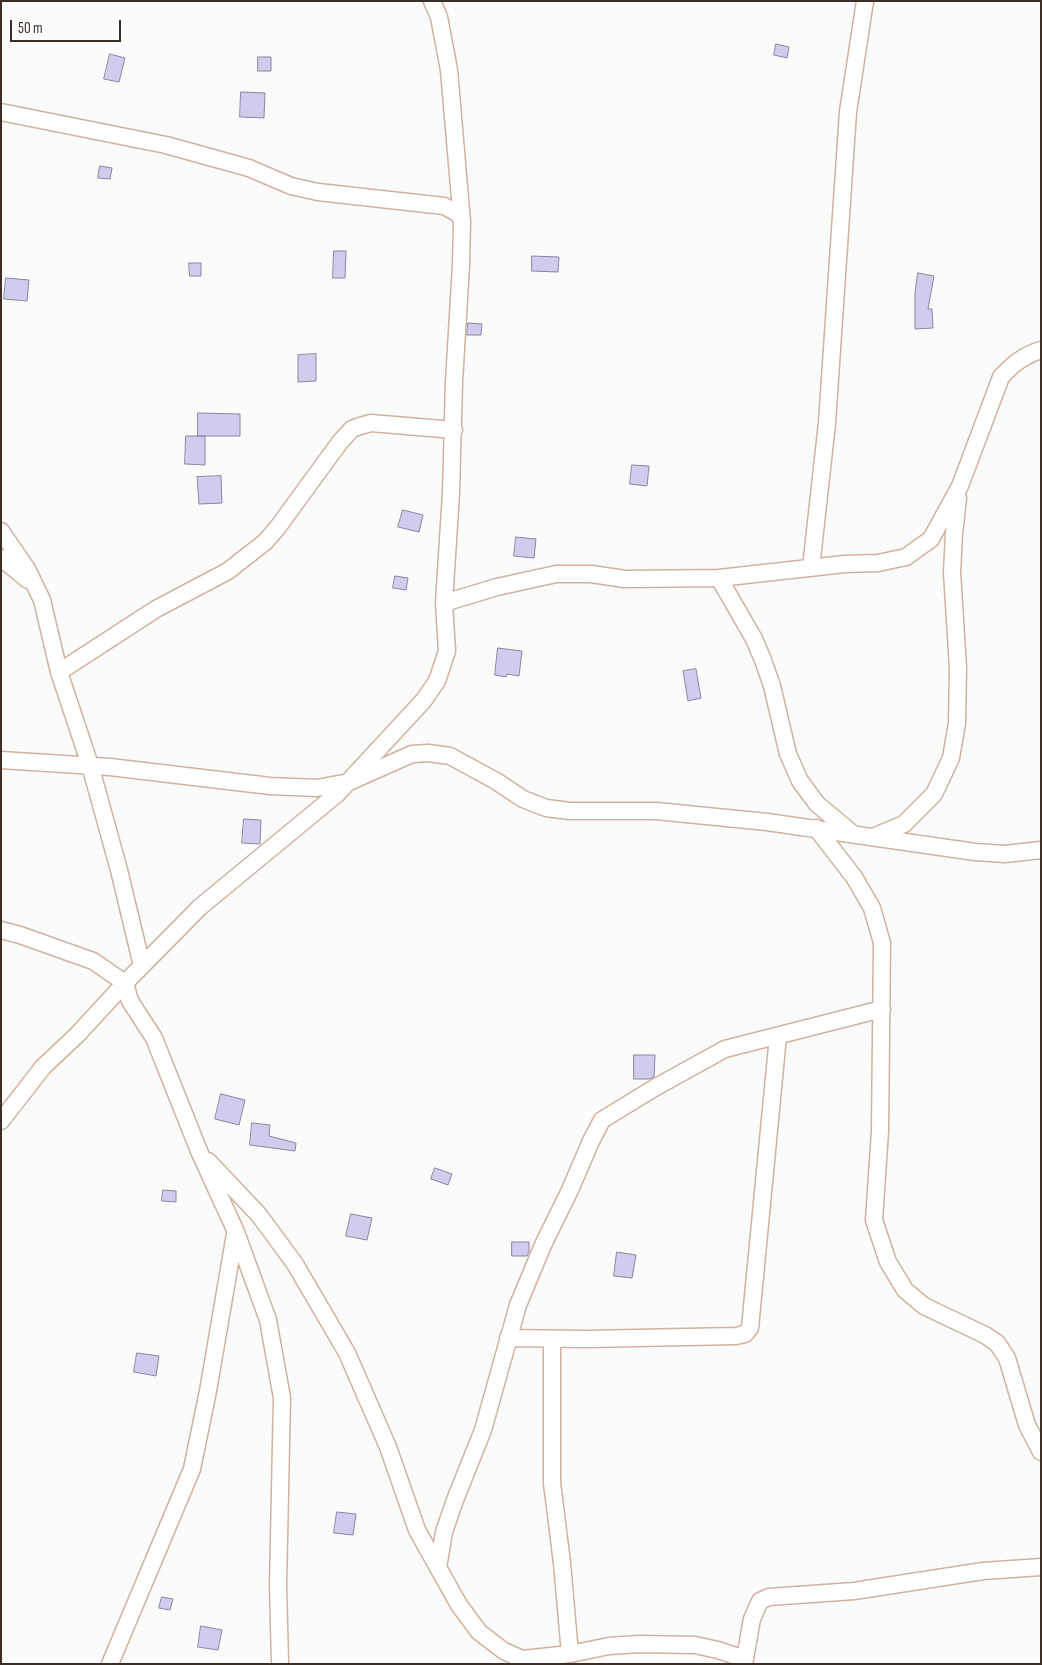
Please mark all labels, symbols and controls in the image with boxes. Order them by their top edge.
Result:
scale bar [12,10,124,42]
text: 50 m [18,19,43,38]

